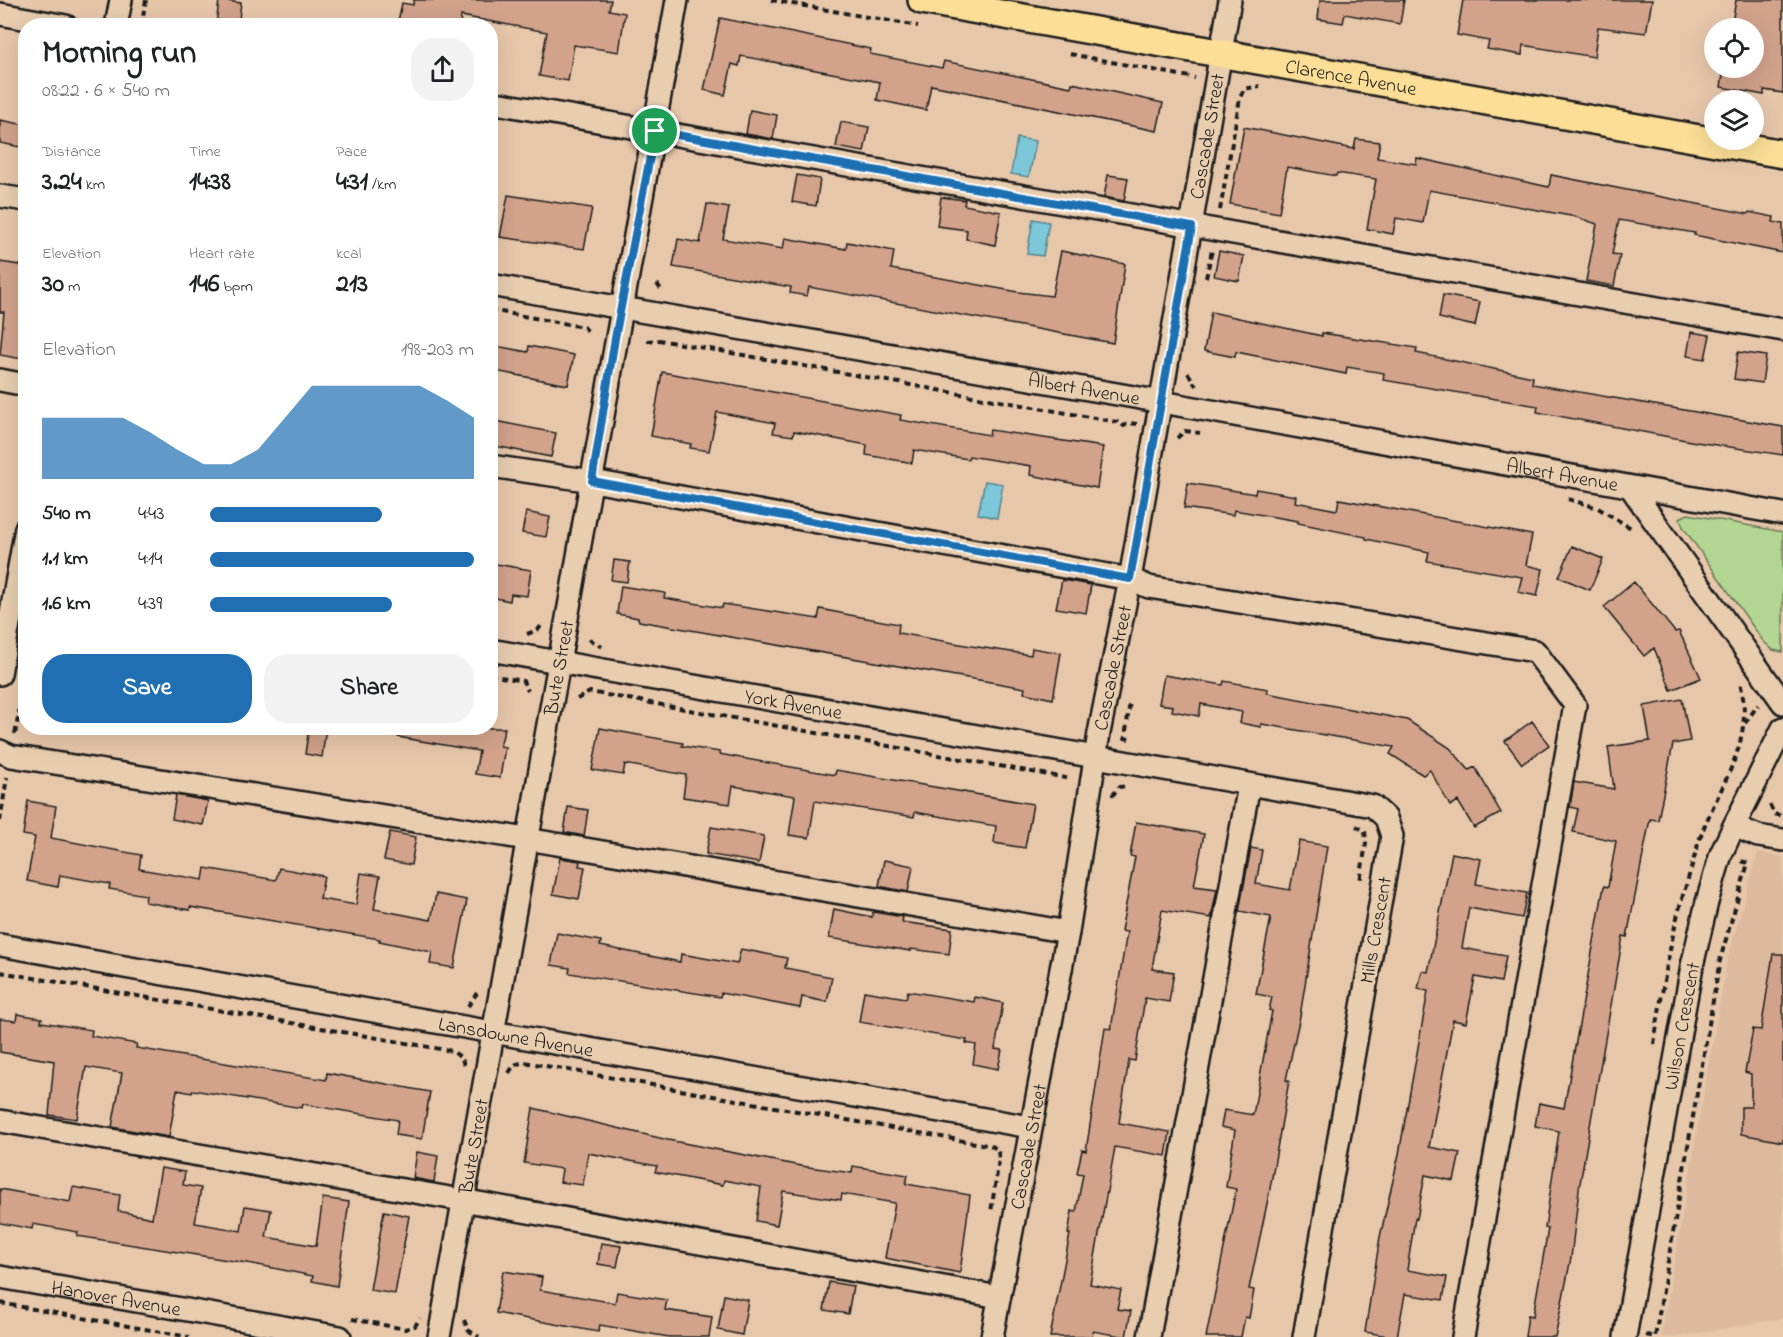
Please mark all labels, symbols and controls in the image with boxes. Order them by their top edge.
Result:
map controls [1704,18,1764,150]
button: locate [1704,18,1764,78]
text: Morning run [42,30,196,78]
button: share [411,38,474,101]
street label: Clarence Avenue [1283,53,1419,105]
street label: Cascade Street [1184,71,1234,202]
text: 08:22 · 6 × 540 m [42,77,170,106]
button: layers [1704,90,1764,150]
pin [629,105,680,156]
icon: arrive [638,114,671,147]
text: Distance [42,140,101,164]
text: Time [189,140,221,164]
text: Pace [336,140,367,164]
text: 3.24 [42,164,82,202]
text: 14:38 [189,164,231,202]
text: 4:31 [336,164,368,202]
text: km [82,173,105,197]
text: /km [368,173,396,197]
text: Elevation [42,242,101,266]
text: Heart rate [189,242,255,266]
text: kcal [336,242,361,266]
text: 30 [42,266,64,304]
text: 146 [189,266,219,304]
text: 213 [336,266,368,304]
text: m [64,275,80,299]
text: bpm [219,275,253,299]
text: Elevation [42,336,116,365]
text: 198–203 m [401,336,474,365]
street label: Albert Avenue [1025,367,1142,415]
street label: Albert Avenue [1504,452,1620,501]
text: 540 m [42,500,91,529]
text: 4:43 [138,500,164,529]
text: 1.1 km [42,545,88,574]
text: 4:14 [138,545,163,574]
text: 1.6 km [42,590,91,619]
text: 4:39 [138,590,162,619]
street label: Cascade Street [1088,603,1141,734]
street label: Bute Street [538,618,583,719]
button: Save [42,654,252,723]
button: Share [264,654,474,723]
street label: York Avenue [742,683,844,729]
street label: Mills Crescent [1354,874,1401,986]
street label: Wilson Crescent [1658,959,1709,1093]
street label: Lansdowne Avenue [436,1011,595,1067]
street label: Cascade Street [1004,1081,1056,1212]
street label: Bute Street [453,1096,498,1197]
street label: Hanover Avenue [49,1274,183,1326]

